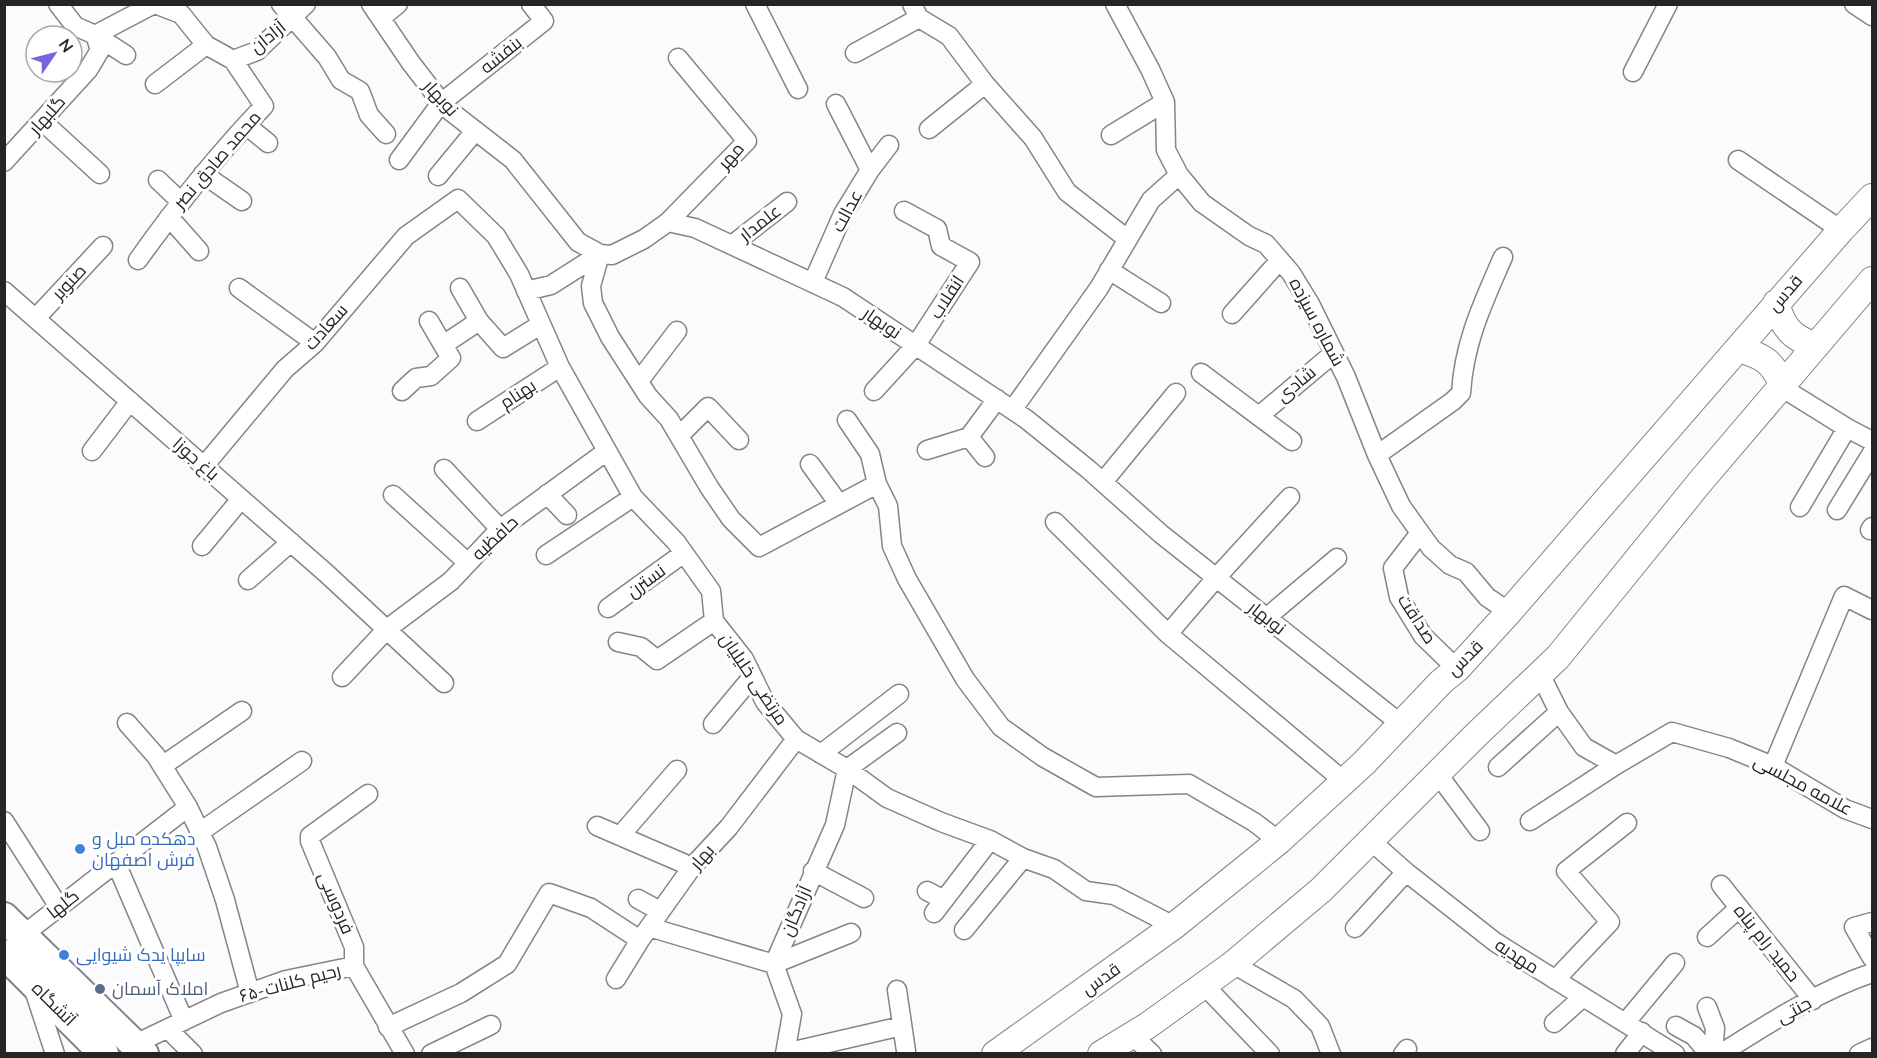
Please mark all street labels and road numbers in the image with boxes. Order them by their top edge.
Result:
street label: آزادان [245,15,291,59]
street label: بنفشه [475,31,527,79]
street label: نوبهار [417,74,464,122]
street label: گلبهار [22,90,71,140]
street label: محمد صادق نصر [167,106,266,215]
street label: مهر [712,137,750,176]
street label: عدالت [826,186,868,236]
street label: علمدار [733,199,786,248]
street label: صنوبر [46,259,92,306]
street label: قدس [1762,269,1808,317]
street label: انقلاب [924,271,970,323]
street label: شماره سیزده [1284,274,1350,370]
street label: سعادت [299,299,353,355]
street label: نوبهار [857,301,906,345]
street label: شادی [1271,360,1321,408]
street label: بهنام [495,373,541,415]
street label: باغ جوزا [168,432,224,486]
street label: حافظیه [467,510,523,566]
street label: نسترن [622,559,670,603]
street label: صداقت [1392,589,1442,649]
street label: نوبهار [1242,595,1291,640]
street label: مرتضی خلیلیان [714,628,794,730]
street label: قدس [1442,635,1488,681]
street label: علامه مجلسی [1749,749,1857,821]
street label: بهار [684,839,720,876]
street label: فردوسی [312,868,360,938]
street label: آزادگان [775,882,817,940]
street label: گلها [42,884,84,924]
street label: حمید رام پناه [1728,899,1806,987]
street label: مهدیه [1490,933,1544,979]
street label: قدس [1077,957,1125,1001]
street label: ۶۵-رحیم کلنات [237,958,343,1008]
street label: آتشگاه [27,977,82,1032]
street label: جنتی [1772,991,1816,1029]

